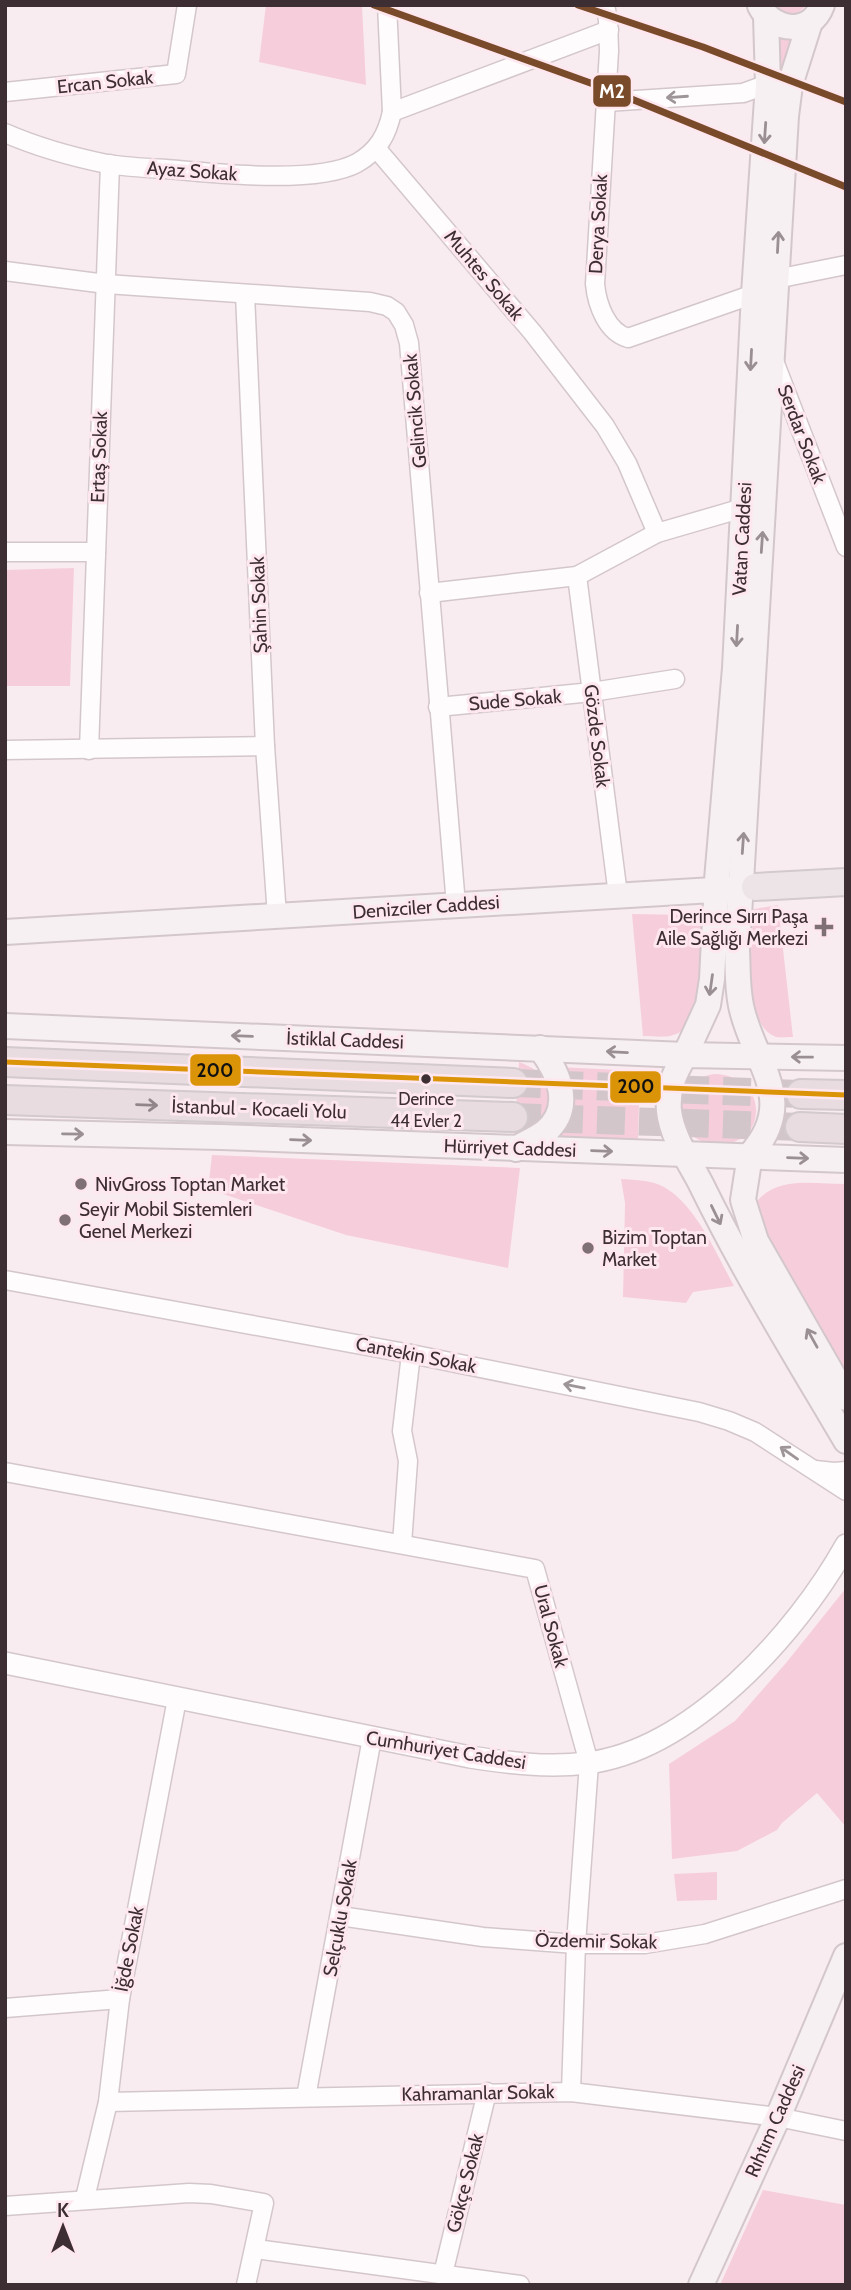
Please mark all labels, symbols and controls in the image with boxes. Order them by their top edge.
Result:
street label: Ercan Sokak [56,65,155,98]
line badge: M2 [592,74,632,108]
text: M2 [599,80,625,103]
one-way arrow [666,91,689,104]
one-way arrow [758,121,771,144]
street label: Ayaz Sokak [146,156,238,186]
street label: Derya Sokak [584,173,612,274]
street label: Muhtes Sokak [439,225,529,325]
one-way arrow [772,231,785,254]
one-way arrow [744,348,757,371]
street label: Gelincik Sokak [399,352,431,469]
street label: Serdar Sokak [773,381,832,487]
street label: Ertaş Sokak [86,410,112,503]
street label: Vatan Caddesi [728,482,756,596]
one-way arrow [756,532,769,554]
street label: Şahin Sokak [246,556,272,654]
one-way arrow [730,625,743,648]
street label: Gözde Sokak [579,683,615,789]
street label: Sude Sokak [468,684,563,716]
one-way arrow [737,832,750,855]
street label: Denizciler Caddesi [352,890,500,924]
place label: Derince Sırrı Paşa Aile Sağlığı Merkezi [656,905,808,950]
marker: Derince Sırrı Paşa Aile Sağlığı Merkezi [814,917,834,937]
one-way arrow [704,973,717,996]
street label: İstiklal Caddesi [286,1026,404,1054]
one-way arrow [231,1030,254,1043]
one-way arrow [605,1046,628,1059]
one-way arrow [791,1050,814,1064]
line badge: 200 [189,1053,242,1087]
text: 200 [197,1059,233,1082]
line badge: 200 [609,1070,662,1104]
marker: Derince 44 Evler 2 [419,1072,433,1086]
text: 200 [618,1075,654,1098]
place label: Derince 44 Evler 2 [390,1089,462,1131]
street label: İstanbul - Kocaeli Yolu [171,1094,347,1124]
one-way arrow [135,1098,158,1111]
one-way arrow [62,1127,85,1140]
one-way arrow [289,1134,312,1147]
street label: Hürriyet Caddesi [443,1134,577,1162]
one-way arrow [590,1145,613,1158]
one-way arrow [786,1151,809,1164]
place label: NivGross Toptan Market [95,1173,286,1196]
marker: NivGross Toptan Market [73,1176,89,1192]
place label: Seyir Mobil Sistemleri Genel Merkezi [79,1198,252,1243]
one-way arrow [710,1204,723,1225]
marker: Seyir Mobil Sistemleri Genel Merkezi [57,1212,73,1228]
place label: Bizim Toptan Market [602,1226,707,1271]
marker: Bizim Toptan Market [580,1240,596,1256]
one-way arrow [805,1329,819,1349]
street label: Cantekin Sokak [354,1332,479,1378]
one-way arrow [563,1379,586,1392]
one-way arrow [780,1446,799,1460]
street label: Ural Sokak [529,1582,573,1670]
street label: Cumhuriyet Caddesi [364,1726,528,1774]
street label: Selçuklu Sokak [318,1857,362,1978]
street label: İğde Sokak [109,1904,149,1994]
street label: Özdemir Sokak [535,1928,658,1954]
street label: Rıhtım Caddesi [740,2061,810,2181]
street label: Kahramanlar Sokak [401,2080,555,2106]
street label: Gökçe Sokak [442,2131,489,2235]
north arrow [28,2192,98,2262]
text: K [57,2199,69,2222]

